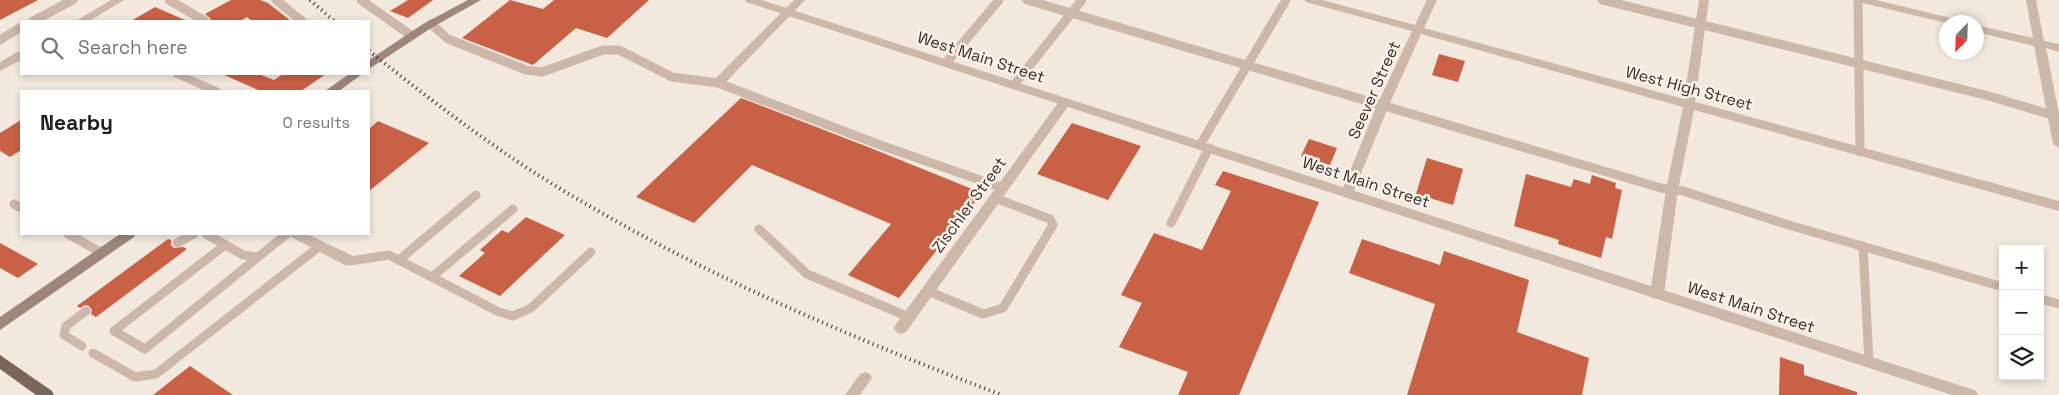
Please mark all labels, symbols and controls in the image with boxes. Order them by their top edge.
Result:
north arrow [1939,15,1984,60]
search box [20,20,370,75]
street label: West Main Street [915,27,1047,87]
icon: search [38,34,66,62]
text: Search here [78,35,188,60]
street label: Seever Street [1343,38,1405,142]
street label: West High Street [1623,61,1755,115]
text: Nearby [40,109,113,136]
text: 0 results [282,112,350,133]
street label: West Main Street [1300,152,1432,212]
street label: Zischler Street [927,153,1011,257]
map controls [1999,245,2044,380]
button: + [1999,245,2044,290]
street label: West Main Street [1685,277,1817,337]
button: − [1999,290,2044,335]
button: layers [1999,335,2044,380]

